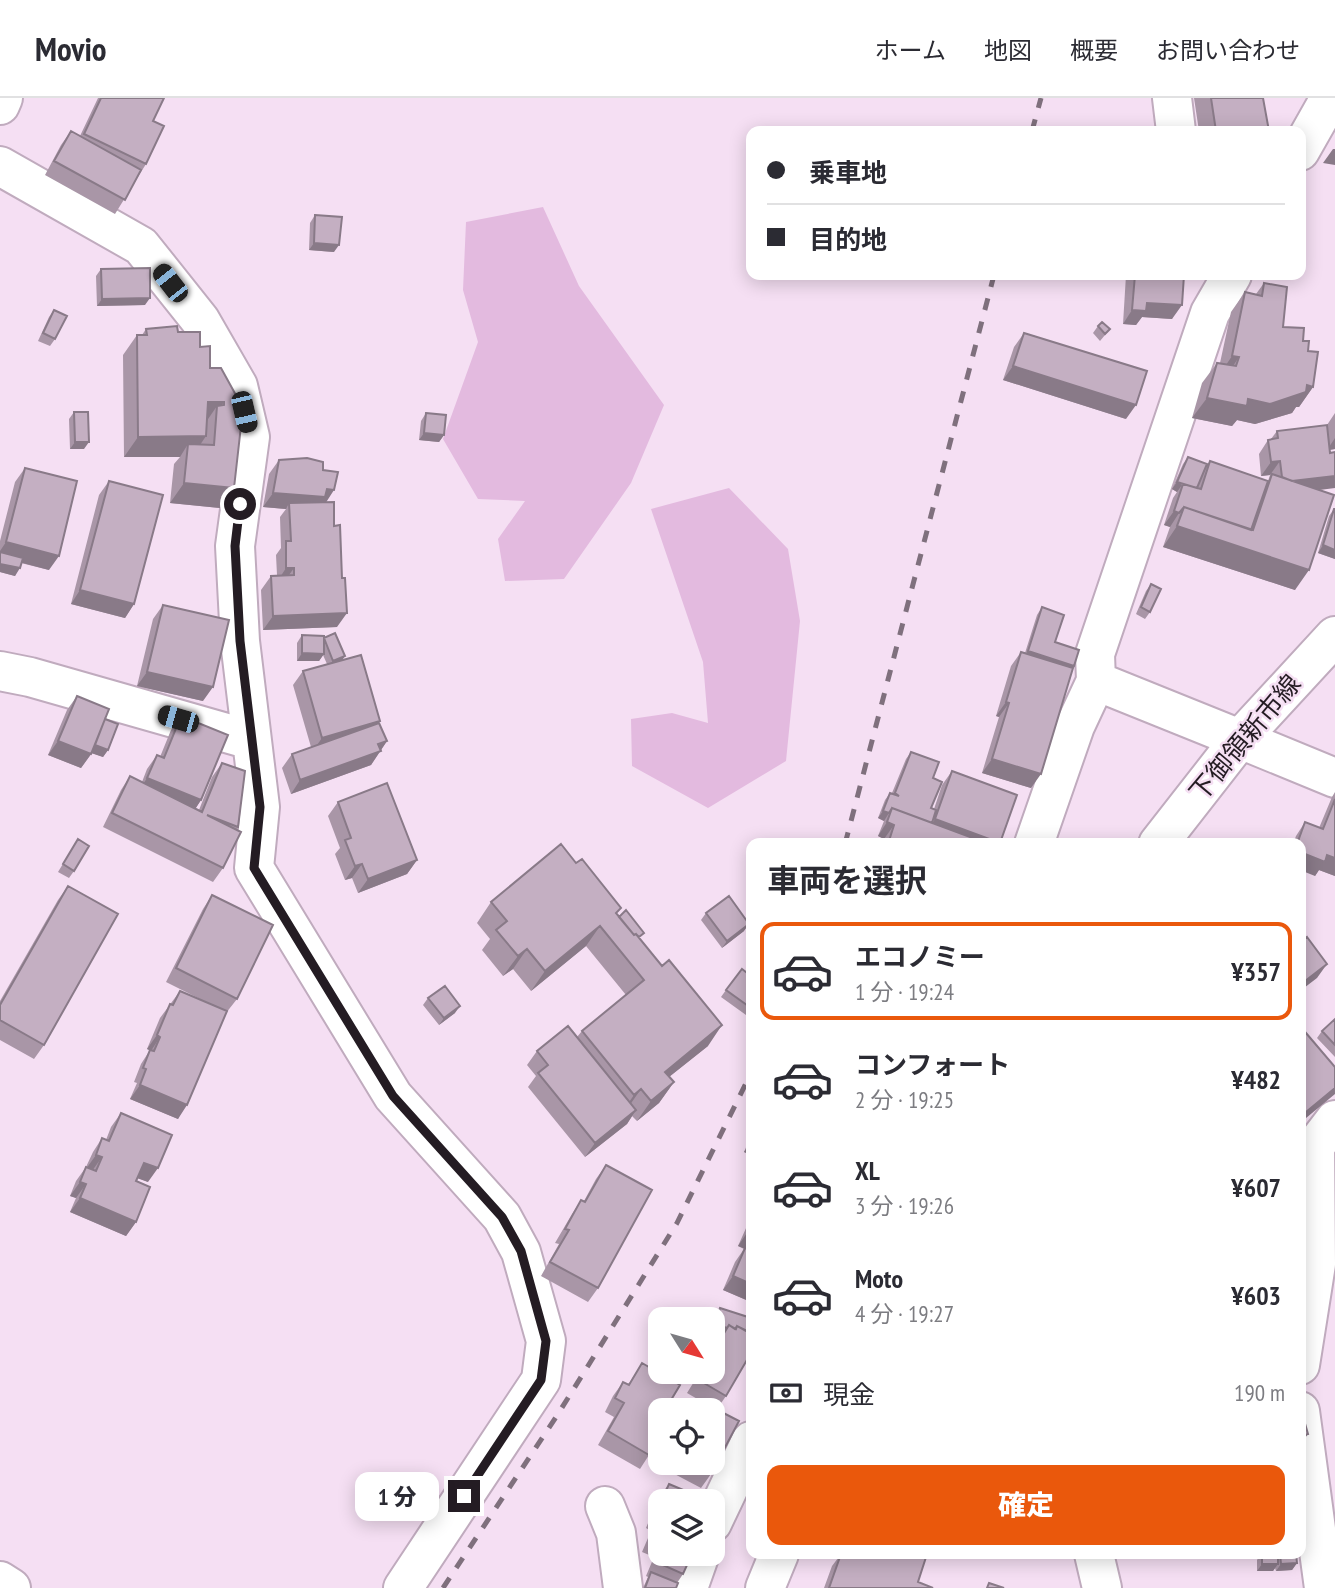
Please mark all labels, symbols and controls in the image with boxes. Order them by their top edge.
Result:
text: Movio [35,27,107,70]
text: ホーム [875,35,946,66]
text: 地図 [984,35,1032,66]
text: 概要 [1070,35,1118,66]
text: お問い合わせ [1156,35,1300,66]
text: 乗車地 [809,156,887,189]
text: 目的地 [809,223,887,256]
car [149,260,192,306]
car [230,389,259,435]
route start [224,488,256,520]
street label: 下御領新市線 [1182,667,1307,808]
car [155,703,202,735]
text: 車両を選択 [767,859,927,901]
icon: car [771,940,834,1003]
text: エコノミー [855,940,985,973]
text: ¥357 [1231,955,1281,988]
text: 1 分 · 19:24 [855,977,954,1006]
icon: car [771,1048,834,1111]
text: コンフォート [855,1048,1010,1081]
text: ¥482 [1231,1063,1281,1096]
text: 2 分 · 19:25 [855,1085,954,1114]
text: XL [855,1154,880,1187]
icon: car [771,1156,834,1219]
text: ¥607 [1231,1171,1281,1204]
text: 3 分 · 19:26 [855,1191,954,1220]
text: Moto [855,1262,903,1295]
icon: car [771,1264,834,1327]
text: ¥603 [1231,1279,1281,1312]
text: 4 分 · 19:27 [855,1299,954,1328]
north arrow [648,1307,724,1384]
map controls [648,1307,725,1566]
icon: cash [767,1374,805,1412]
text: 現金 [823,1378,875,1411]
text: 190 m [1234,1378,1285,1407]
button: locate [648,1398,725,1475]
button: 確定 [767,1465,1285,1545]
callout: 1 分 [356,1472,440,1520]
route end [448,1480,480,1512]
text: 1 分 [378,1482,416,1511]
button: layers [648,1489,725,1566]

